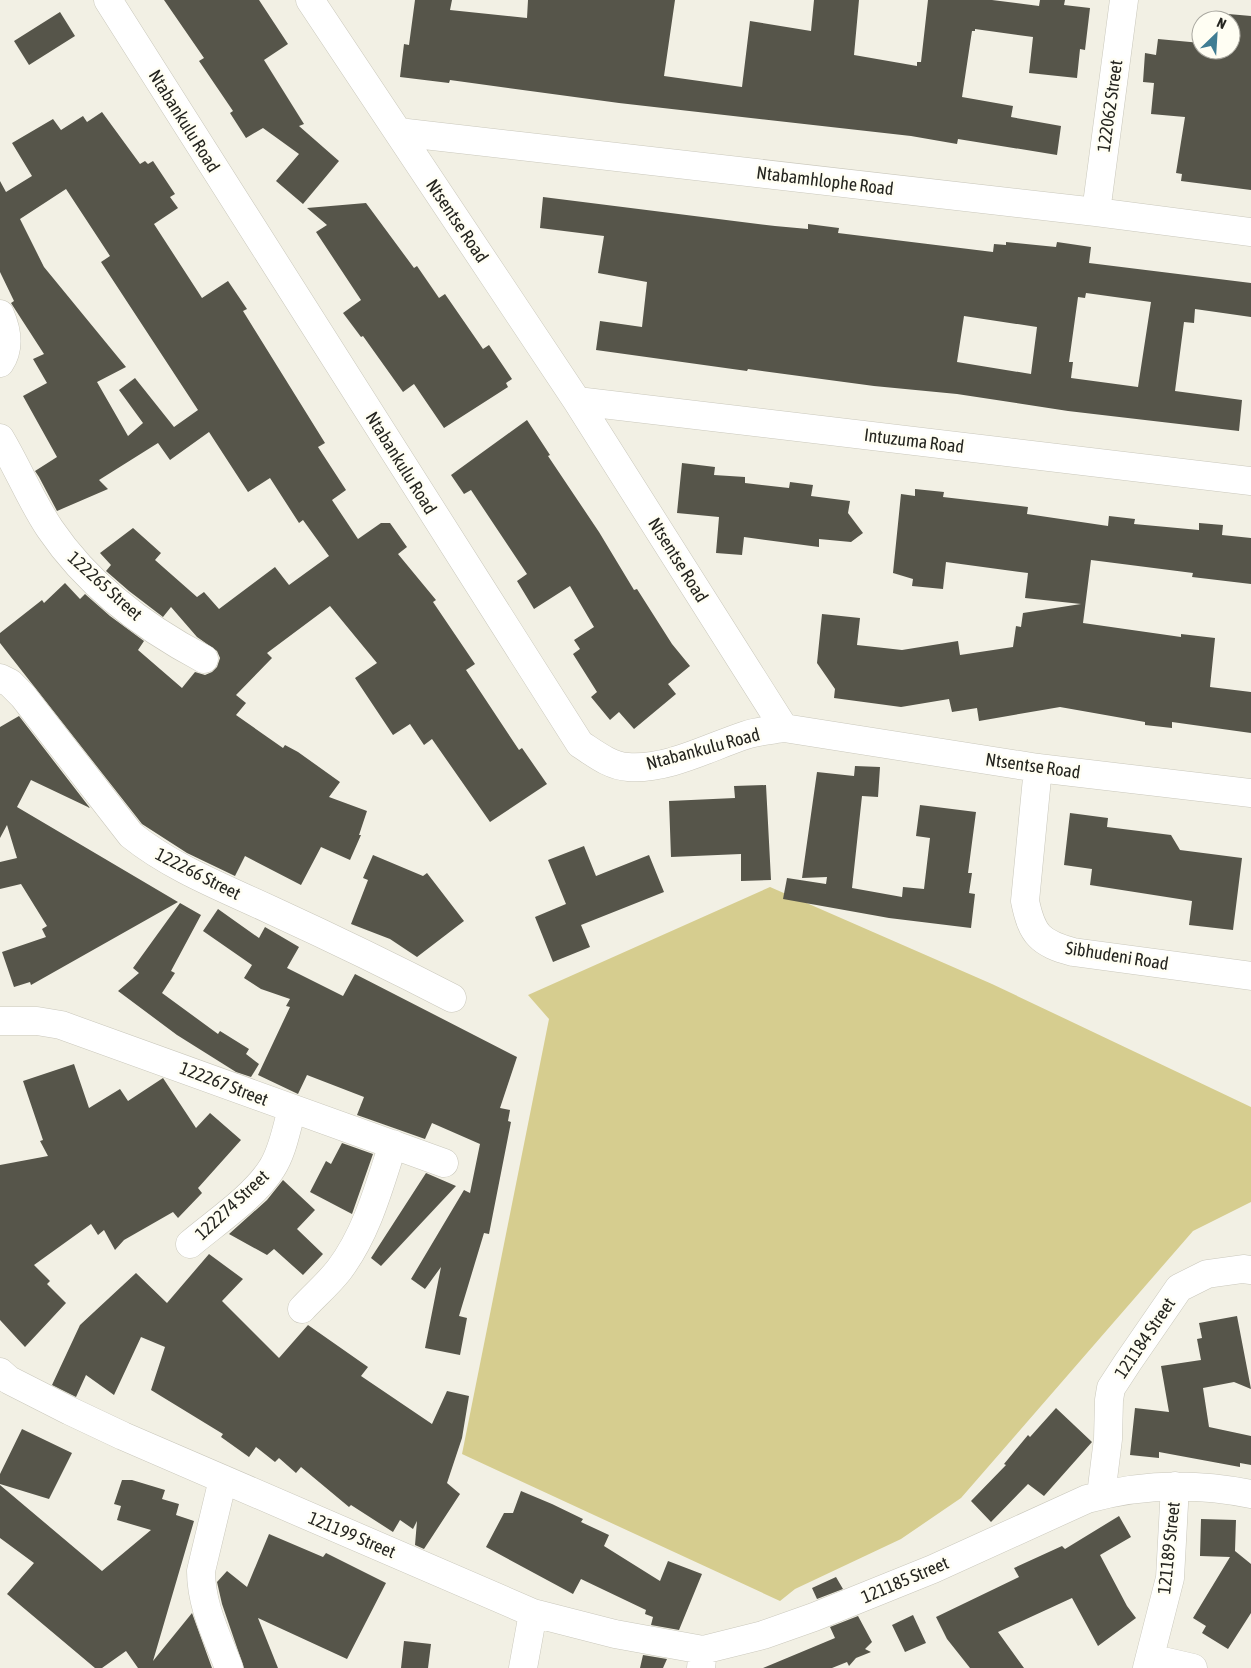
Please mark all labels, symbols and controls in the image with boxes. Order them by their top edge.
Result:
north arrow [1191,10,1241,60]
text: N [1214,14,1229,32]
street label: 122062 Street [1093,59,1126,153]
street label: Ntabankulu Road [145,66,224,176]
street label: Ntabamhlophe Road [755,162,895,199]
street label: Ntsentse Road [422,175,493,266]
street label: Ntabankulu Road [362,408,441,518]
street label: Intuzuma Road [863,424,965,457]
street label: Ntsentse Road [644,514,713,606]
street label: 122265 Street [64,547,147,624]
street label: Ntabankulu Road [644,723,762,774]
street label: Ntsentse Road [984,748,1082,783]
street label: 122266 Street [152,843,244,904]
street label: Sibhudeni Road [1064,937,1170,974]
street label: 122267 Street [177,1057,271,1110]
street label: 122274 Street [191,1165,273,1244]
street label: 121184 Street [1110,1293,1179,1382]
street label: 121189 Street [1153,1501,1184,1595]
street label: 121199 Street [305,1507,399,1562]
street label: 121185 Street [858,1552,952,1607]

